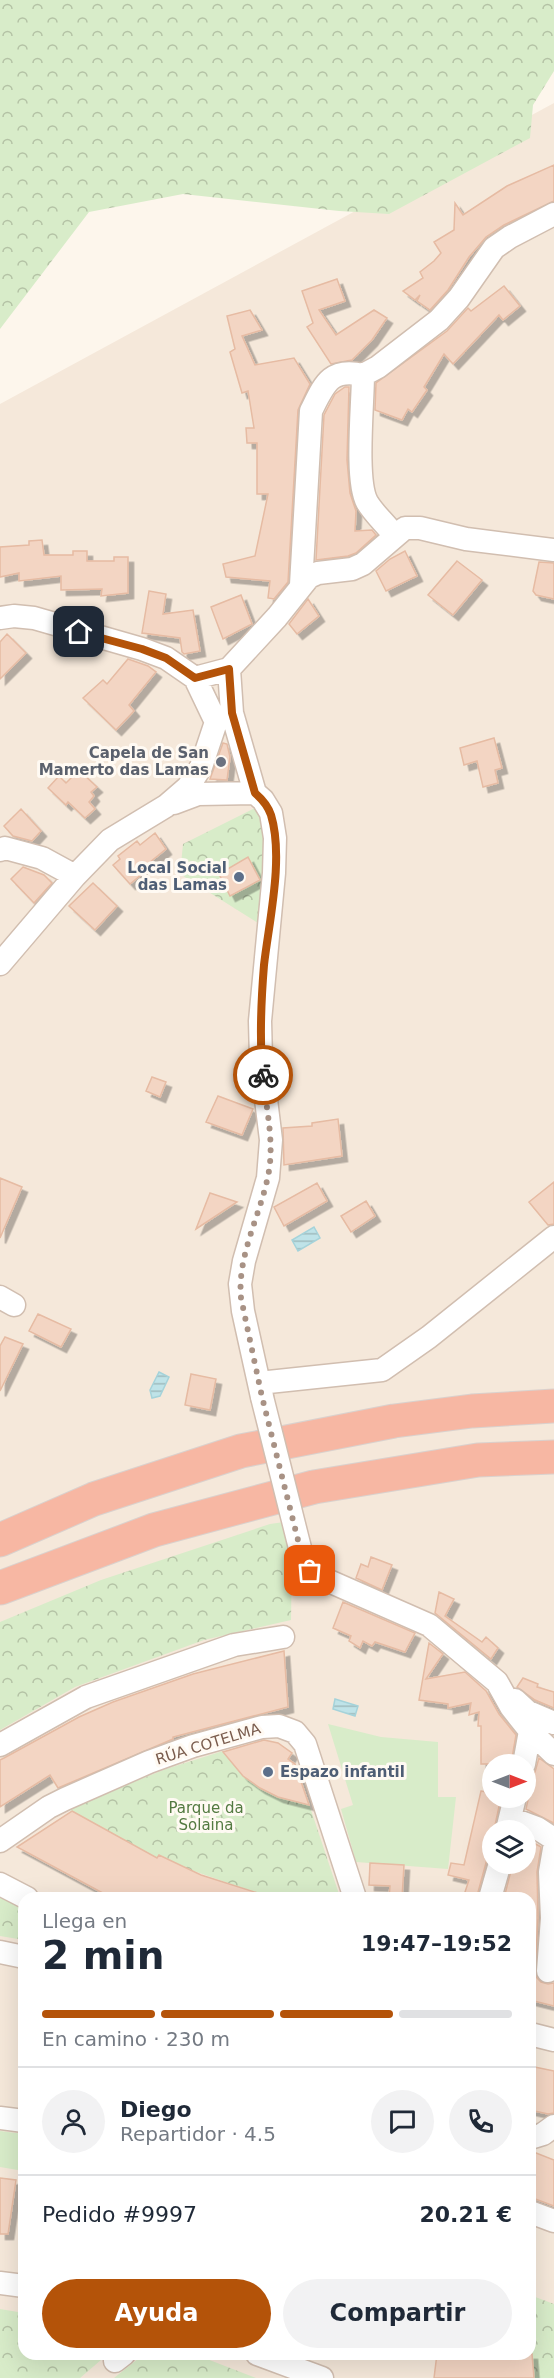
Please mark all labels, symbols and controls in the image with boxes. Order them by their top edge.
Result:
pin [53,606,104,657]
icon: home [62,615,95,648]
place label: Capela de San Mamerto das Lamas [39,744,209,779]
marker: Capela de San Mamerto das Lamas [214,755,228,769]
place label: Local Social das Lamas [127,859,227,894]
marker: Local Social das Lamas [232,870,246,884]
courier [233,1045,293,1105]
icon: bike [247,1059,280,1092]
pin [284,1545,335,1596]
icon: bag [293,1554,326,1587]
street label: RÚA COTELMA [153,1718,263,1769]
north arrow [482,1754,536,1808]
map controls [482,1754,536,1874]
place label: Espazo infantil [280,1763,405,1781]
marker: Espazo infantil [261,1765,275,1779]
park label: Parque da Solaina [168,1799,244,1834]
button: layers [482,1820,536,1874]
text: Llega en [42,1909,127,1933]
text: 19:47–19:52 [361,1931,512,1956]
text: 2 min [42,1933,164,1978]
text: En camino · 230 m [42,2027,230,2051]
button: person [42,2090,105,2153]
button: chat [371,2090,434,2153]
button: phone [449,2090,512,2153]
text: Diego [120,2097,192,2122]
text: Repartidor · 4.5 [120,2122,276,2146]
text: Pedido #9997 [42,2202,197,2227]
text: 20.21 € [419,2202,512,2227]
button: Ayuda [42,2279,271,2348]
button: Compartir [283,2279,512,2348]

